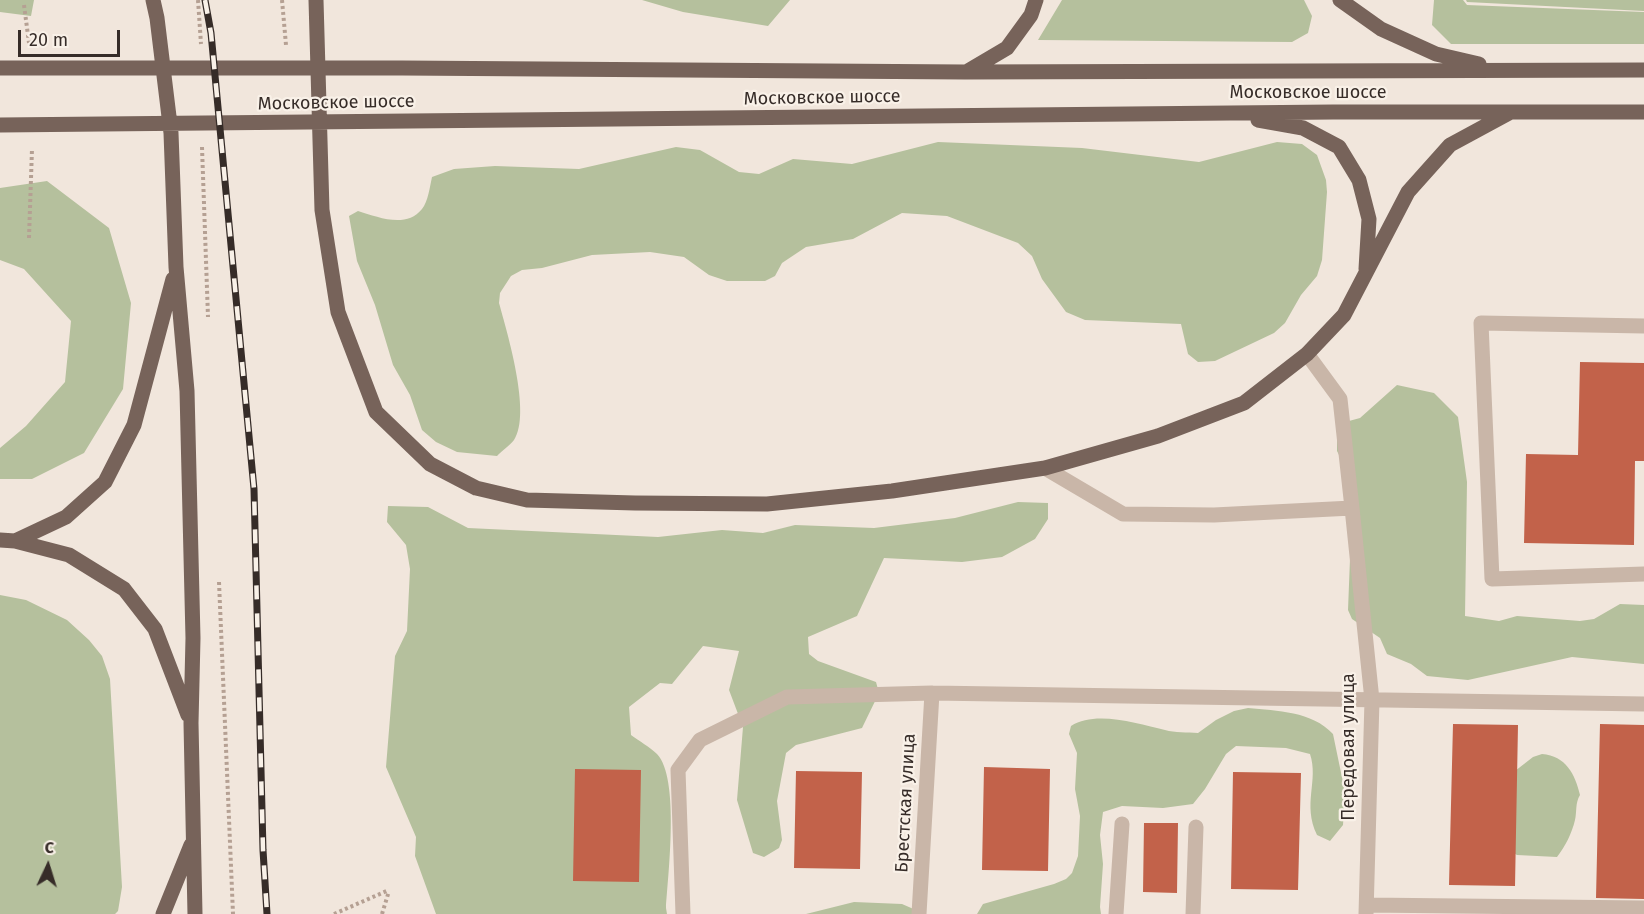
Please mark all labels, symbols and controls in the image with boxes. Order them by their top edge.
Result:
scale bar [21,18,123,56]
text: 20 m [29,29,68,51]
street label: Московское шоссе [1230,82,1386,104]
street label: Московское шоссе [743,86,901,110]
street label: Московское шоссе [257,91,415,115]
street label: Передовая улица [1338,673,1360,821]
street label: Брестская улица [892,733,920,873]
north arrow [18,836,78,896]
text: С [44,838,55,857]

